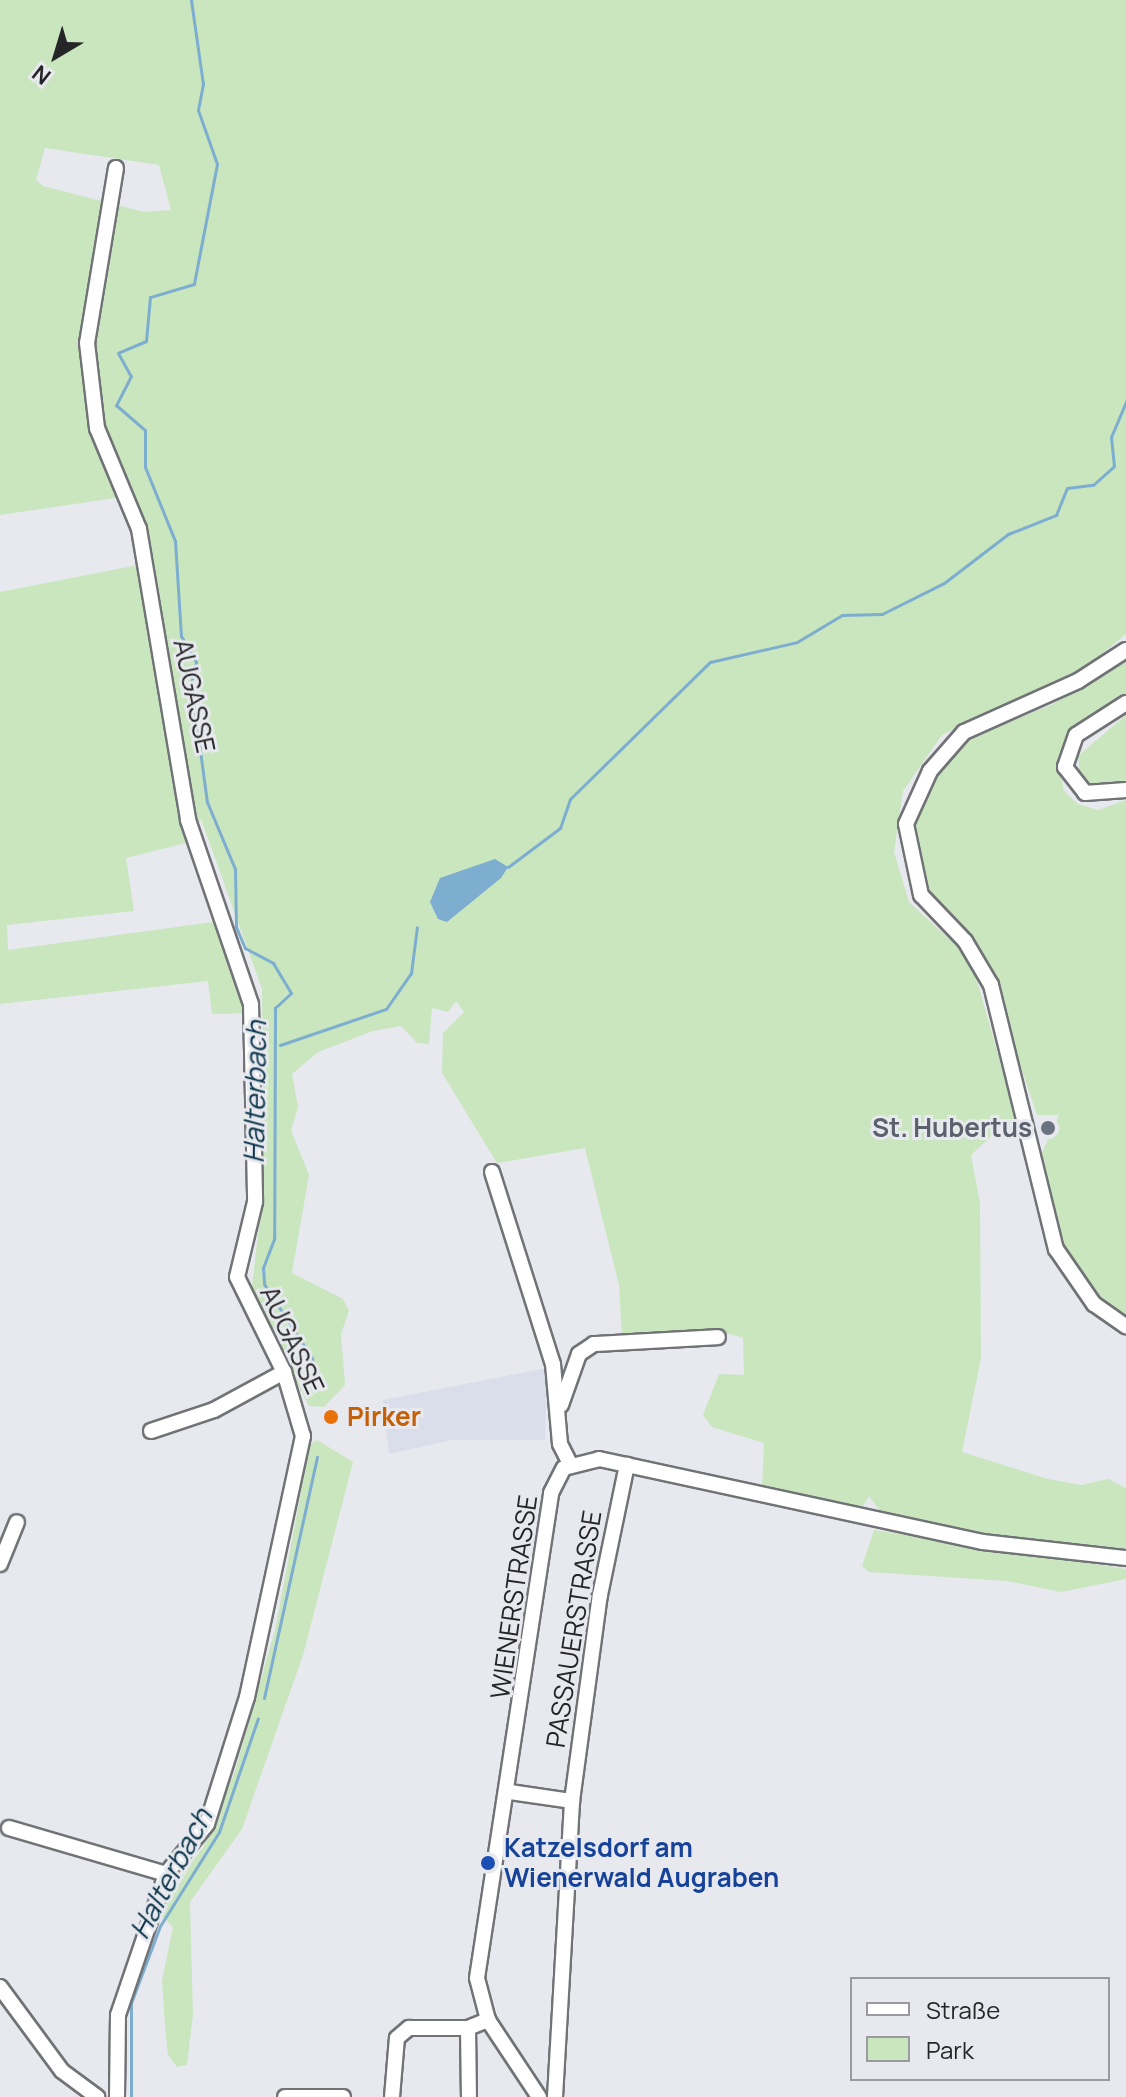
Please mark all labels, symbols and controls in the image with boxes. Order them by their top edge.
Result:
north arrow [16,16,96,96]
text: N [26,58,57,92]
street label: AUGASSE [167,636,221,756]
water label: Halterbach [236,1020,272,1164]
place label: St. Hubertus [872,1112,1032,1144]
marker: St. Hubertus [1039,1119,1057,1137]
street label: AUGASSE [254,1281,330,1399]
place label: Pirker [347,1401,421,1433]
marker: Pirker [322,1408,340,1426]
street label: WIENERSTRASSE [484,1493,544,1701]
street label: PASSAUERSTRASSE [540,1508,608,1750]
water label: Halterbach [122,1802,218,1944]
place label: Katzelsdorf am Wienerwald Augraben [504,1832,779,1894]
marker: Katzelsdorf am Wienerwald Augraben [479,1854,497,1872]
legend [850,1977,1110,2081]
text: Straße [926,1993,1000,2026]
text: Park [926,2033,974,2066]

